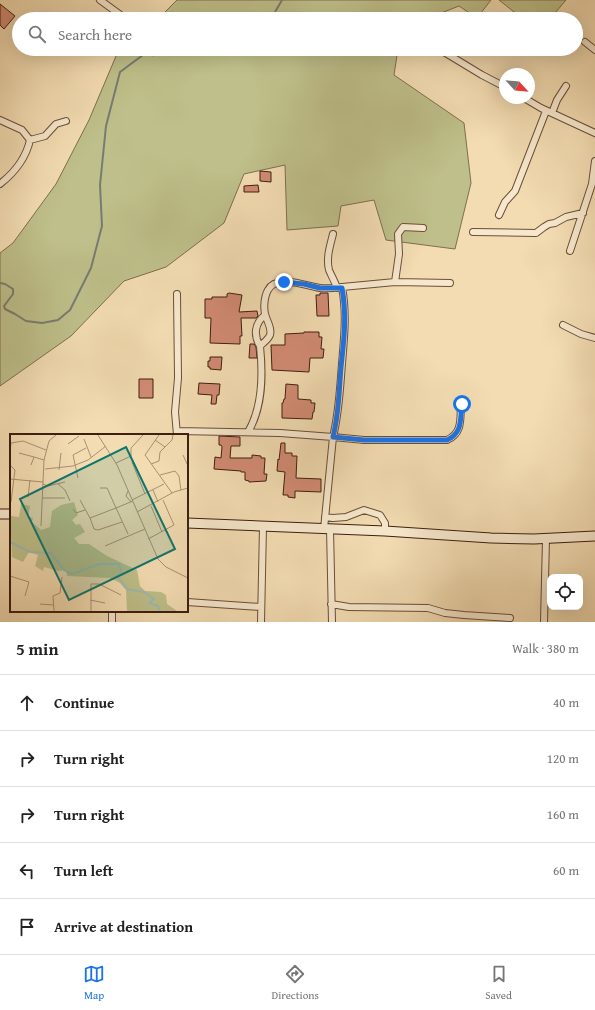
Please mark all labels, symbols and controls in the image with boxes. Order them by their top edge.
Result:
search box [12,12,583,56]
icon: search [26,23,48,45]
text: Search here [58,24,132,45]
north arrow [499,68,535,104]
route end [275,273,293,291]
route start [453,395,471,413]
inset map [10,434,188,612]
map controls [547,574,583,610]
button: locate [547,574,583,610]
text: 5 min [16,636,58,661]
text: Walk · 380 m [512,639,579,658]
icon: ahead [16,692,38,714]
text: Continue [54,692,115,713]
text: 40 m [553,693,579,712]
icon: right [16,748,38,770]
text: Turn right [54,748,125,769]
text: 120 m [547,749,579,768]
icon: right [16,804,38,826]
text: Turn right [54,804,125,825]
text: 160 m [547,805,579,824]
icon: left [16,860,38,882]
text: Turn left [54,860,113,881]
text: 60 m [553,861,579,880]
icon: arrive [16,916,38,938]
text: Arrive at destination [54,916,193,937]
tab: Map [83,963,105,1003]
tab: Directions [272,963,319,1003]
tab: Saved [485,963,512,1003]

